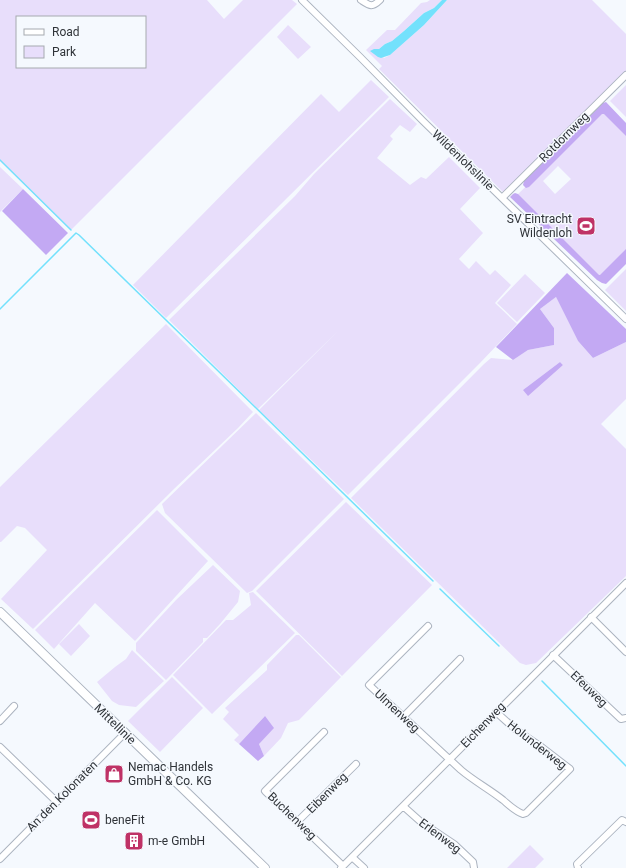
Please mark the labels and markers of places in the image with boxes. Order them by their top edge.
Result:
place label: SV Eintracht Wildenloh [507,212,572,240]
sports icon: SV Eintracht Wildenloh [575,215,597,237]
place label: Nemac Handels GmbH & Co. KG [128,760,213,788]
shop icon: Nemac Handels GmbH & Co. KG [103,763,125,785]
sports icon: beneFit [80,809,102,831]
place label: beneFit [105,813,145,827]
building icon: m-e GmbH [123,830,145,852]
place label: m-e GmbH [148,834,205,848]

